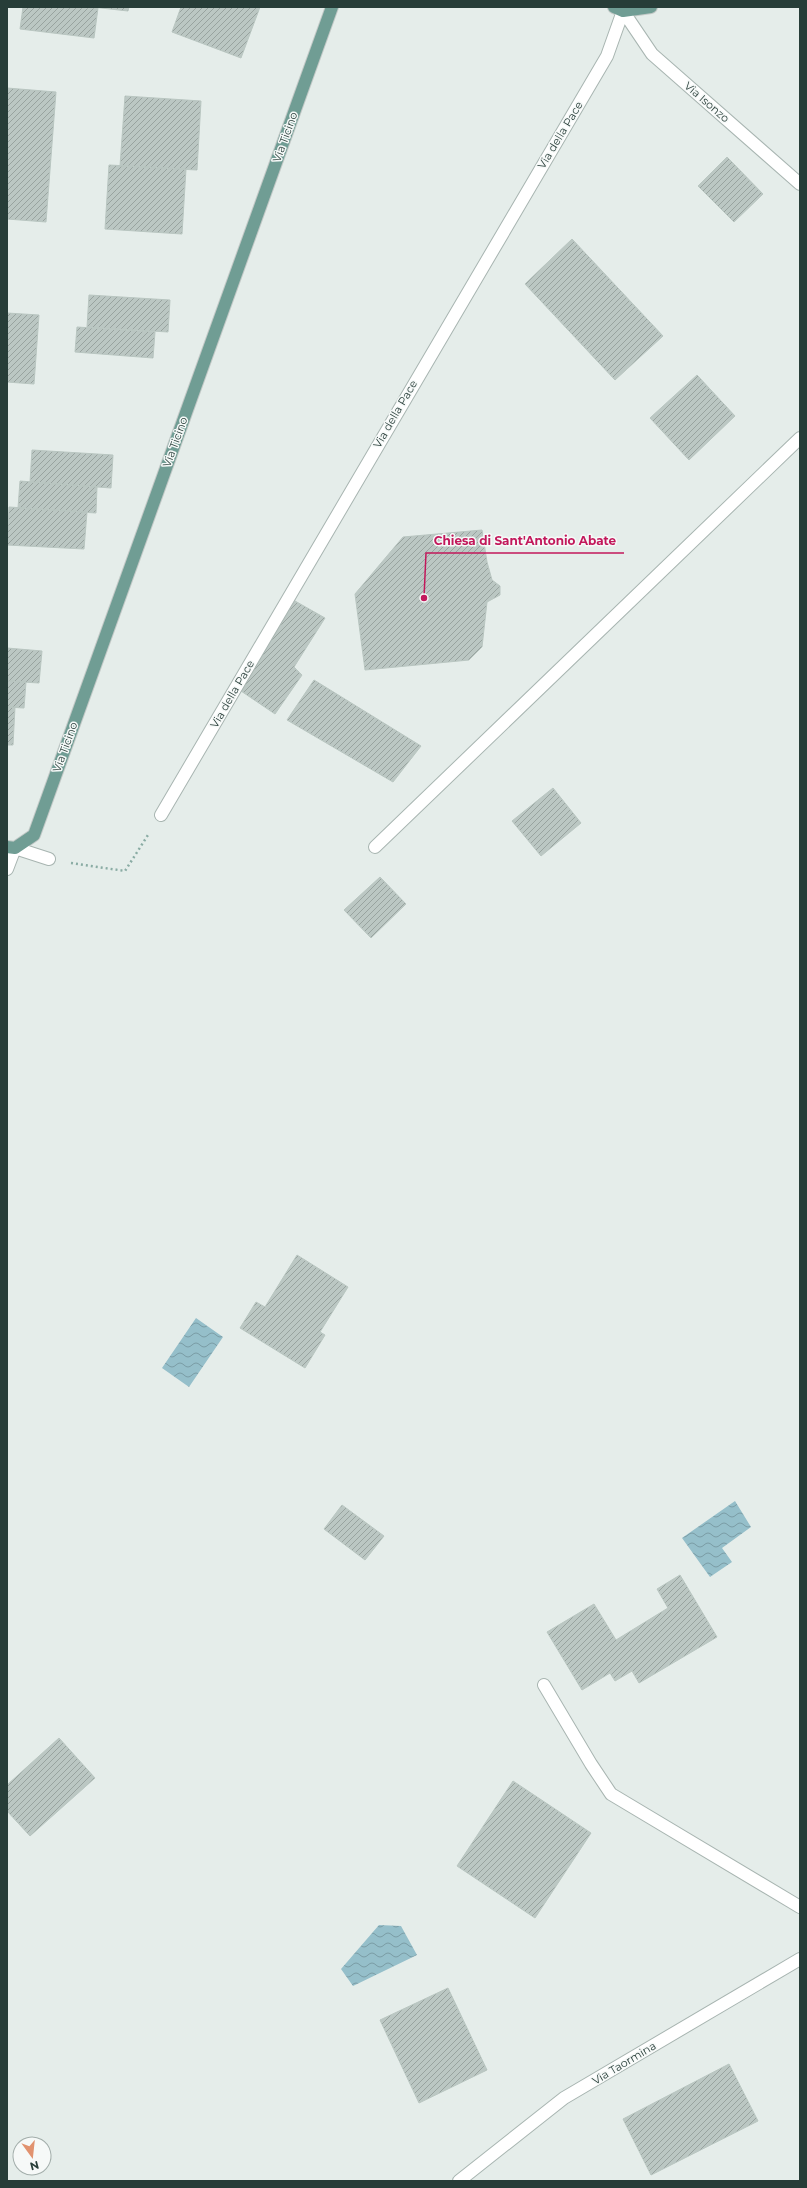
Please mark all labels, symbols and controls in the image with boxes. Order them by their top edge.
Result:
street label: Via Isonzo [682,79,733,125]
street label: Via della Pace [534,98,586,171]
street label: Via Ticino [269,110,301,164]
street label: Via della Pace [370,377,420,450]
street label: Via Ticino [159,415,191,469]
callout: Chiesa di Sant'Antonio Abate [426,529,624,553]
text: Chiesa di Sant'Antonio Abate [434,533,617,548]
street label: Via della Pace [207,657,257,730]
street label: Via Ticino [49,720,81,774]
street label: Via Taormina [589,2038,659,2088]
north arrow [12,2136,52,2176]
text: N [28,2158,41,2174]

